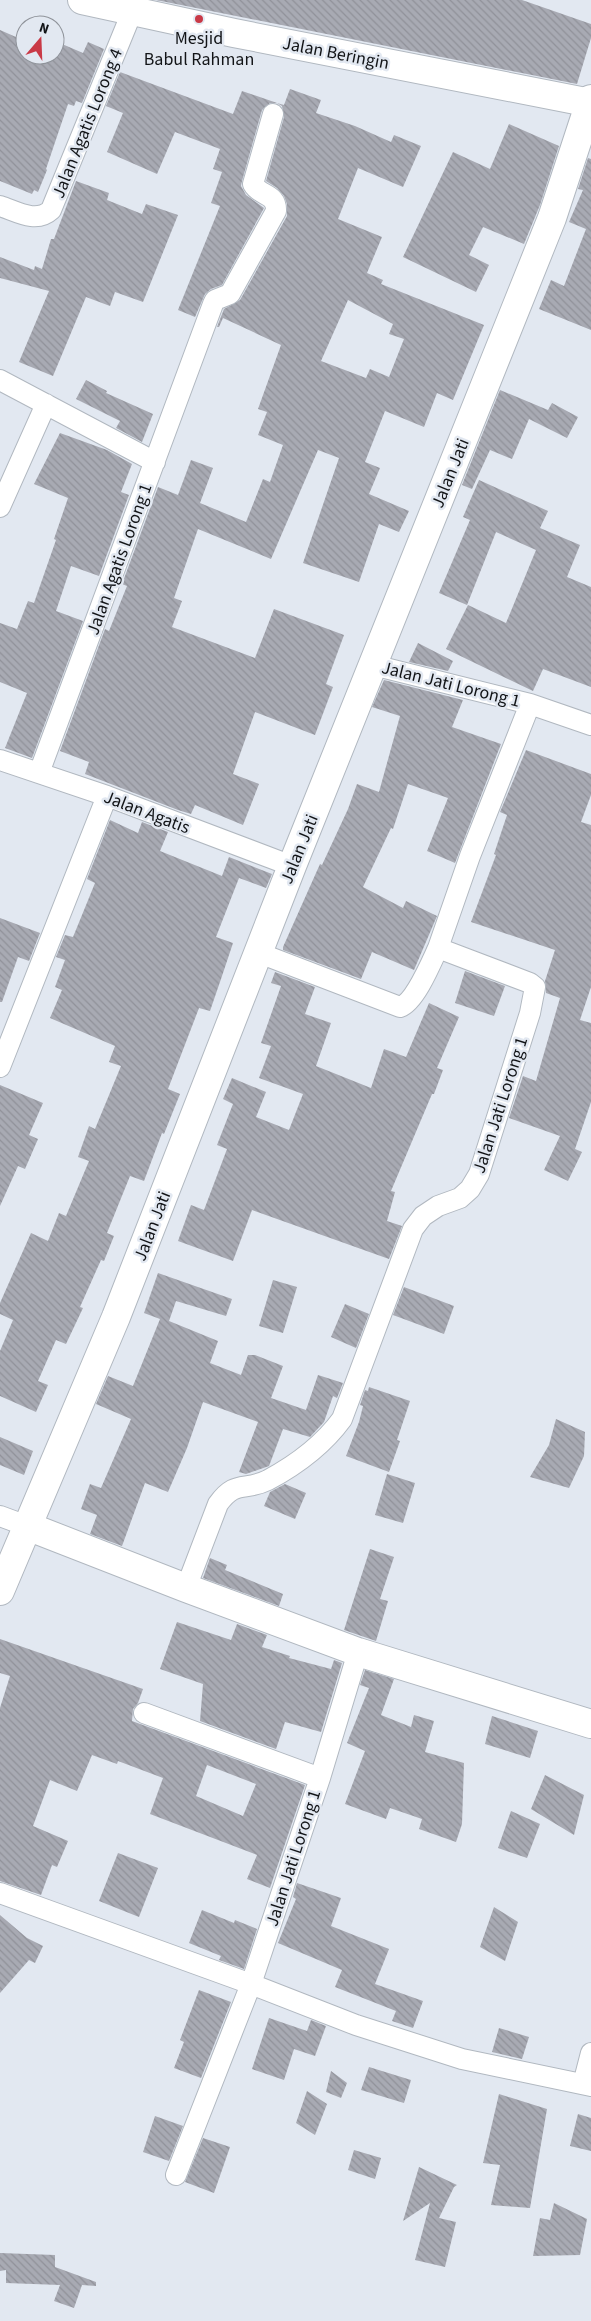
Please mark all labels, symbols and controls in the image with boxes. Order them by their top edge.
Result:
marker: Mesjid Babul Rahman [193,13,205,25]
north arrow [15,15,65,65]
text: N [36,18,52,40]
place label: Mesjid Babul Rahman [144,26,254,72]
street label: Jalan Beringin [280,31,391,76]
street label: Jalan Agatis Lorong 4 [46,45,129,202]
street label: Jalan Jati [425,435,476,512]
street label: Jalan Agatis Lorong 1 [80,480,158,638]
street label: Jalan Jati Lorong 1 [379,655,523,714]
street label: Jalan Agatis [100,785,193,840]
street label: Jalan Jati [274,811,325,888]
street label: Jalan Jati Lorong 1 [467,1034,534,1177]
street label: Jalan Jati [128,1188,177,1265]
street label: Jalan Jati Lorong 1 [260,1787,327,1930]

